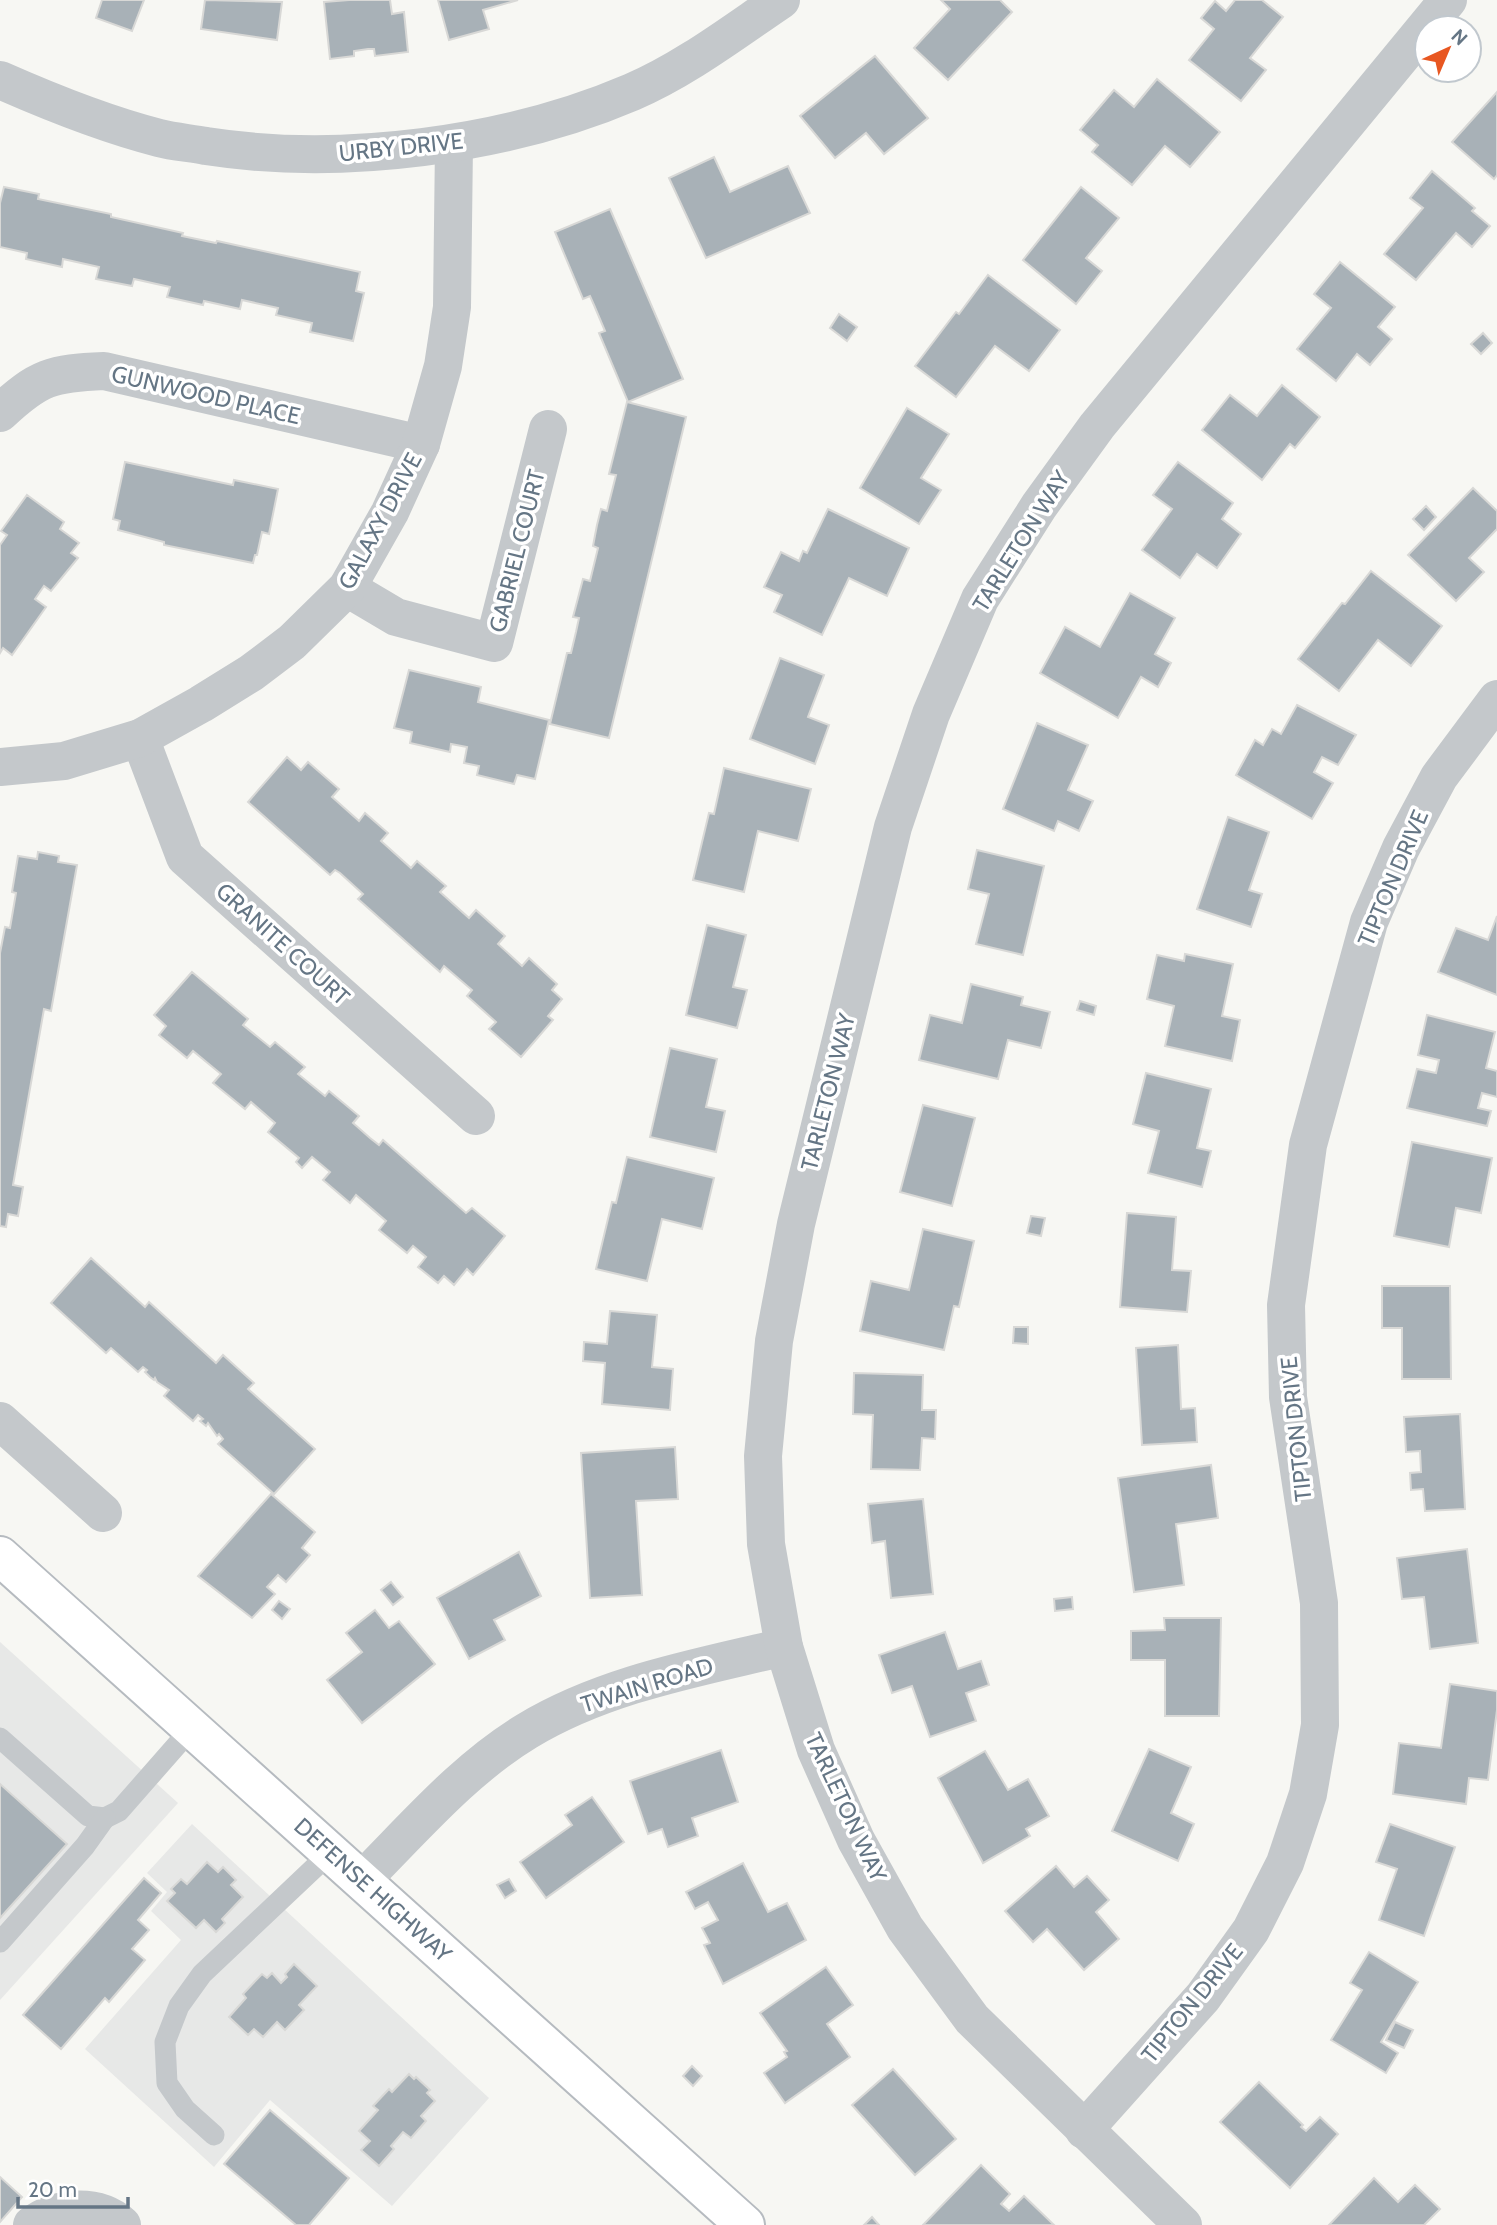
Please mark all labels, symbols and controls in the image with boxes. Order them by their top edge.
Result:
north arrow [1413,14,1483,84]
text: N [1447,24,1472,50]
street label: URBY DRIVE [337,127,465,167]
street label: GUNWOOD PLACE [109,360,303,430]
street label: GALAXY DRIVE [332,448,428,594]
street label: TARLETON WAY [967,465,1076,617]
street label: GABRIEL COURT [483,467,551,635]
street label: TIPTON DRIVE [1352,806,1434,950]
street label: GRANITE COURT [211,877,355,1011]
street label: TARLETON WAY [795,1010,861,1173]
street label: TIPTON DRIVE [1274,1355,1318,1503]
street label: TWAIN ROAD [578,1652,716,1718]
street label: TARLETON WAY [799,1728,893,1887]
street label: DEFENSE HIGHWAY [288,1812,458,1969]
street label: TIPTON DRIVE [1135,1938,1249,2068]
scale bar [18,2166,128,2210]
text: 20 m [28,2177,77,2202]

